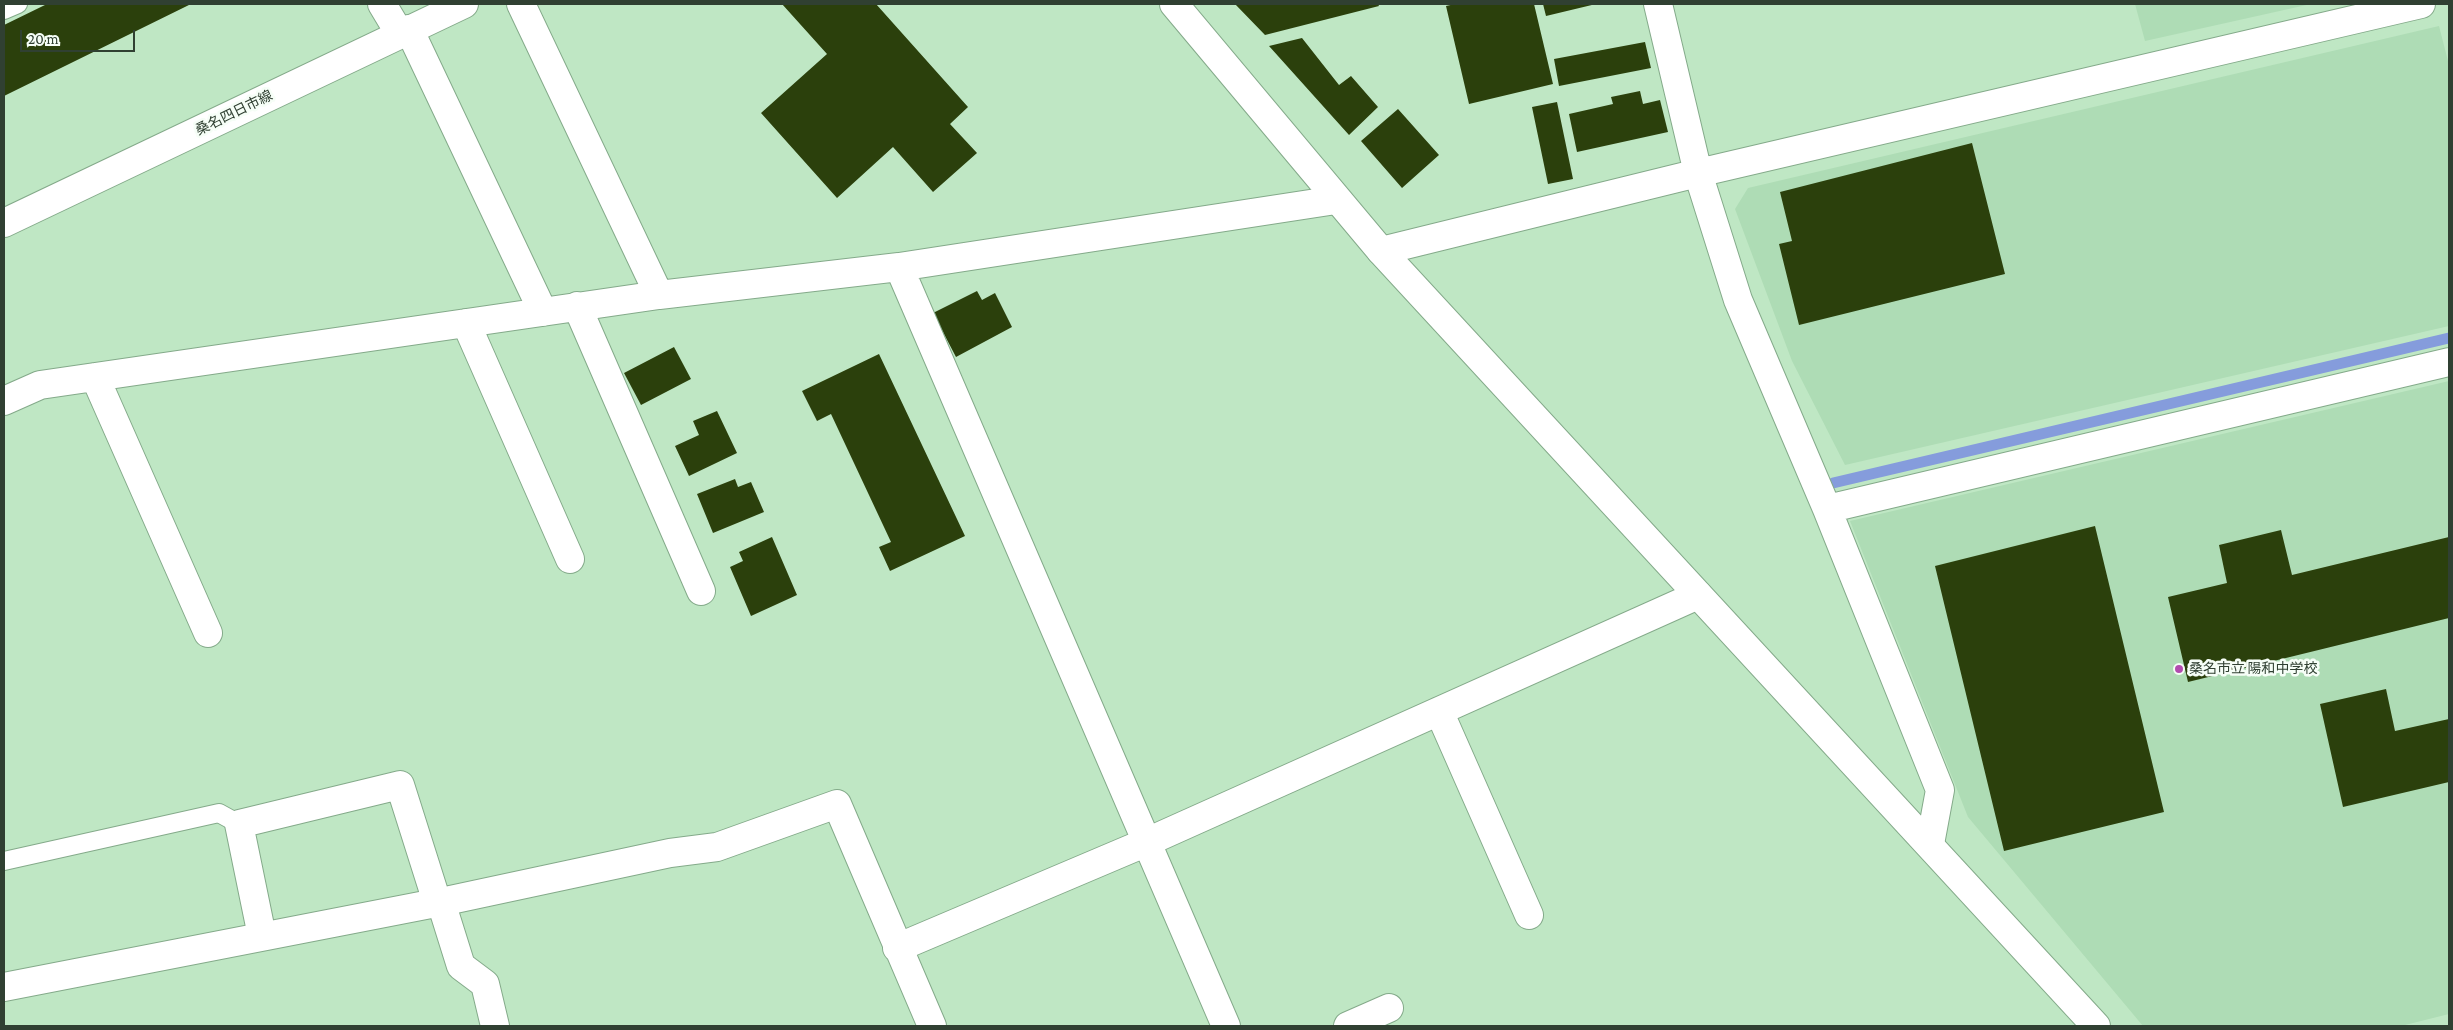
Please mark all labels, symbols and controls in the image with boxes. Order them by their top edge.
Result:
scale bar [22,20,138,52]
text: 20 m [28,31,59,47]
street label: 桑名四日市線 [193,87,275,139]
place label: 桑名市立 陽和中学校 [2189,661,2318,677]
marker: 桑名市立 陽和中学校 [2173,663,2185,675]

